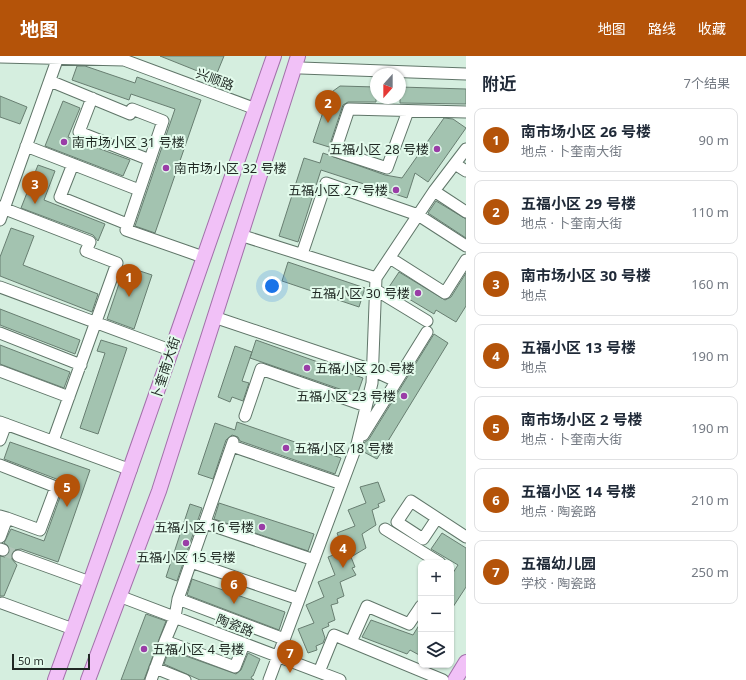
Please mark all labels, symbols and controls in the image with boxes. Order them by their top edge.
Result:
text: 地图 [20,16,58,42]
text: 地图 [598,19,626,38]
text: 路线 [648,19,676,38]
text: 收藏 [698,19,726,38]
street label: 兴顺路 [194,64,236,94]
north arrow [370,68,406,104]
text: 附近 [482,72,516,95]
text: 7个结果 [684,74,730,92]
pin: 2 [315,90,341,123]
text: 南市场小区 26 号楼 [521,121,651,141]
text: 1 [492,131,500,149]
text: 90 m [699,131,729,149]
place label: 南市场小区 31 号楼 [72,133,185,151]
marker: 南市场小区 31 号楼 [59,137,69,147]
place label: 五福小区 28 号楼 [329,140,429,158]
text: 地点 · 卜奎南大街 [521,142,622,160]
marker: 五福小区 28 号楼 [432,144,442,154]
place label: 南市场小区 32 号楼 [174,159,287,177]
marker: 南市场小区 32 号楼 [161,163,171,173]
pin: 3 [22,171,48,204]
place label: 五福小区 27 号楼 [288,181,388,199]
marker: 五福小区 27 号楼 [391,185,401,195]
text: 五福小区 29 号楼 [521,193,636,213]
text: 2 [492,203,500,221]
text: 110 m [691,203,729,221]
text: 地点 · 卜奎南大街 [521,214,622,232]
pin: 1 [116,264,142,297]
text: 南市场小区 30 号楼 [521,265,651,285]
text: 3 [492,275,500,293]
text: 160 m [691,275,729,293]
your location [262,276,282,296]
place label: 五福小区 30 号楼 [310,284,410,302]
text: 地点 [521,286,547,304]
marker: 五福小区 30 号楼 [413,288,423,298]
street label: 卜奎南大街 [146,334,184,402]
text: 五福小区 13 号楼 [521,337,636,357]
text: 4 [492,347,500,365]
text: 190 m [691,347,729,365]
text: 地点 [521,358,547,376]
place label: 五福小区 20 号楼 [315,359,415,377]
marker: 五福小区 20 号楼 [302,363,312,373]
place label: 五福小区 23 号楼 [296,387,396,405]
marker: 五福小区 23 号楼 [399,391,409,401]
text: 南市场小区 2 号楼 [521,409,642,429]
text: 5 [492,419,500,437]
text: 190 m [691,419,729,437]
text: 地点 · 卜奎南大街 [521,430,622,448]
place label: 五福小区 18 号楼 [294,439,394,457]
marker: 五福小区 18 号楼 [281,443,291,453]
pin: 5 [54,474,80,507]
text: 五福小区 14 号楼 [521,481,636,501]
text: 6 [492,491,500,509]
text: 210 m [691,491,729,509]
text: 地点 · 陶瓷路 [521,502,596,520]
place label: 五福小区 16 号楼 [154,518,254,536]
marker: 五福小区 16 号楼 [257,522,267,532]
pin: 4 [330,535,356,568]
marker: 五福小区 15 号楼 [181,538,191,548]
place label: 五福小区 15 号楼 [136,548,236,566]
text: 五福幼儿园 [521,553,596,573]
map controls [418,560,454,668]
button: + [418,560,454,596]
text: 7 [492,563,500,581]
text: 250 m [691,563,729,581]
pin: 6 [221,571,247,604]
text: 学校 · 陶瓷路 [521,574,596,592]
button: − [418,596,454,632]
street label: 陶瓷路 [214,610,256,640]
button: layers [418,632,454,668]
place label: 五福小区 4 号楼 [152,640,244,658]
pin: 7 [277,640,303,673]
marker: 五福小区 4 号楼 [139,644,149,654]
scale bar [12,652,90,671]
text: 50 m [18,653,44,668]

